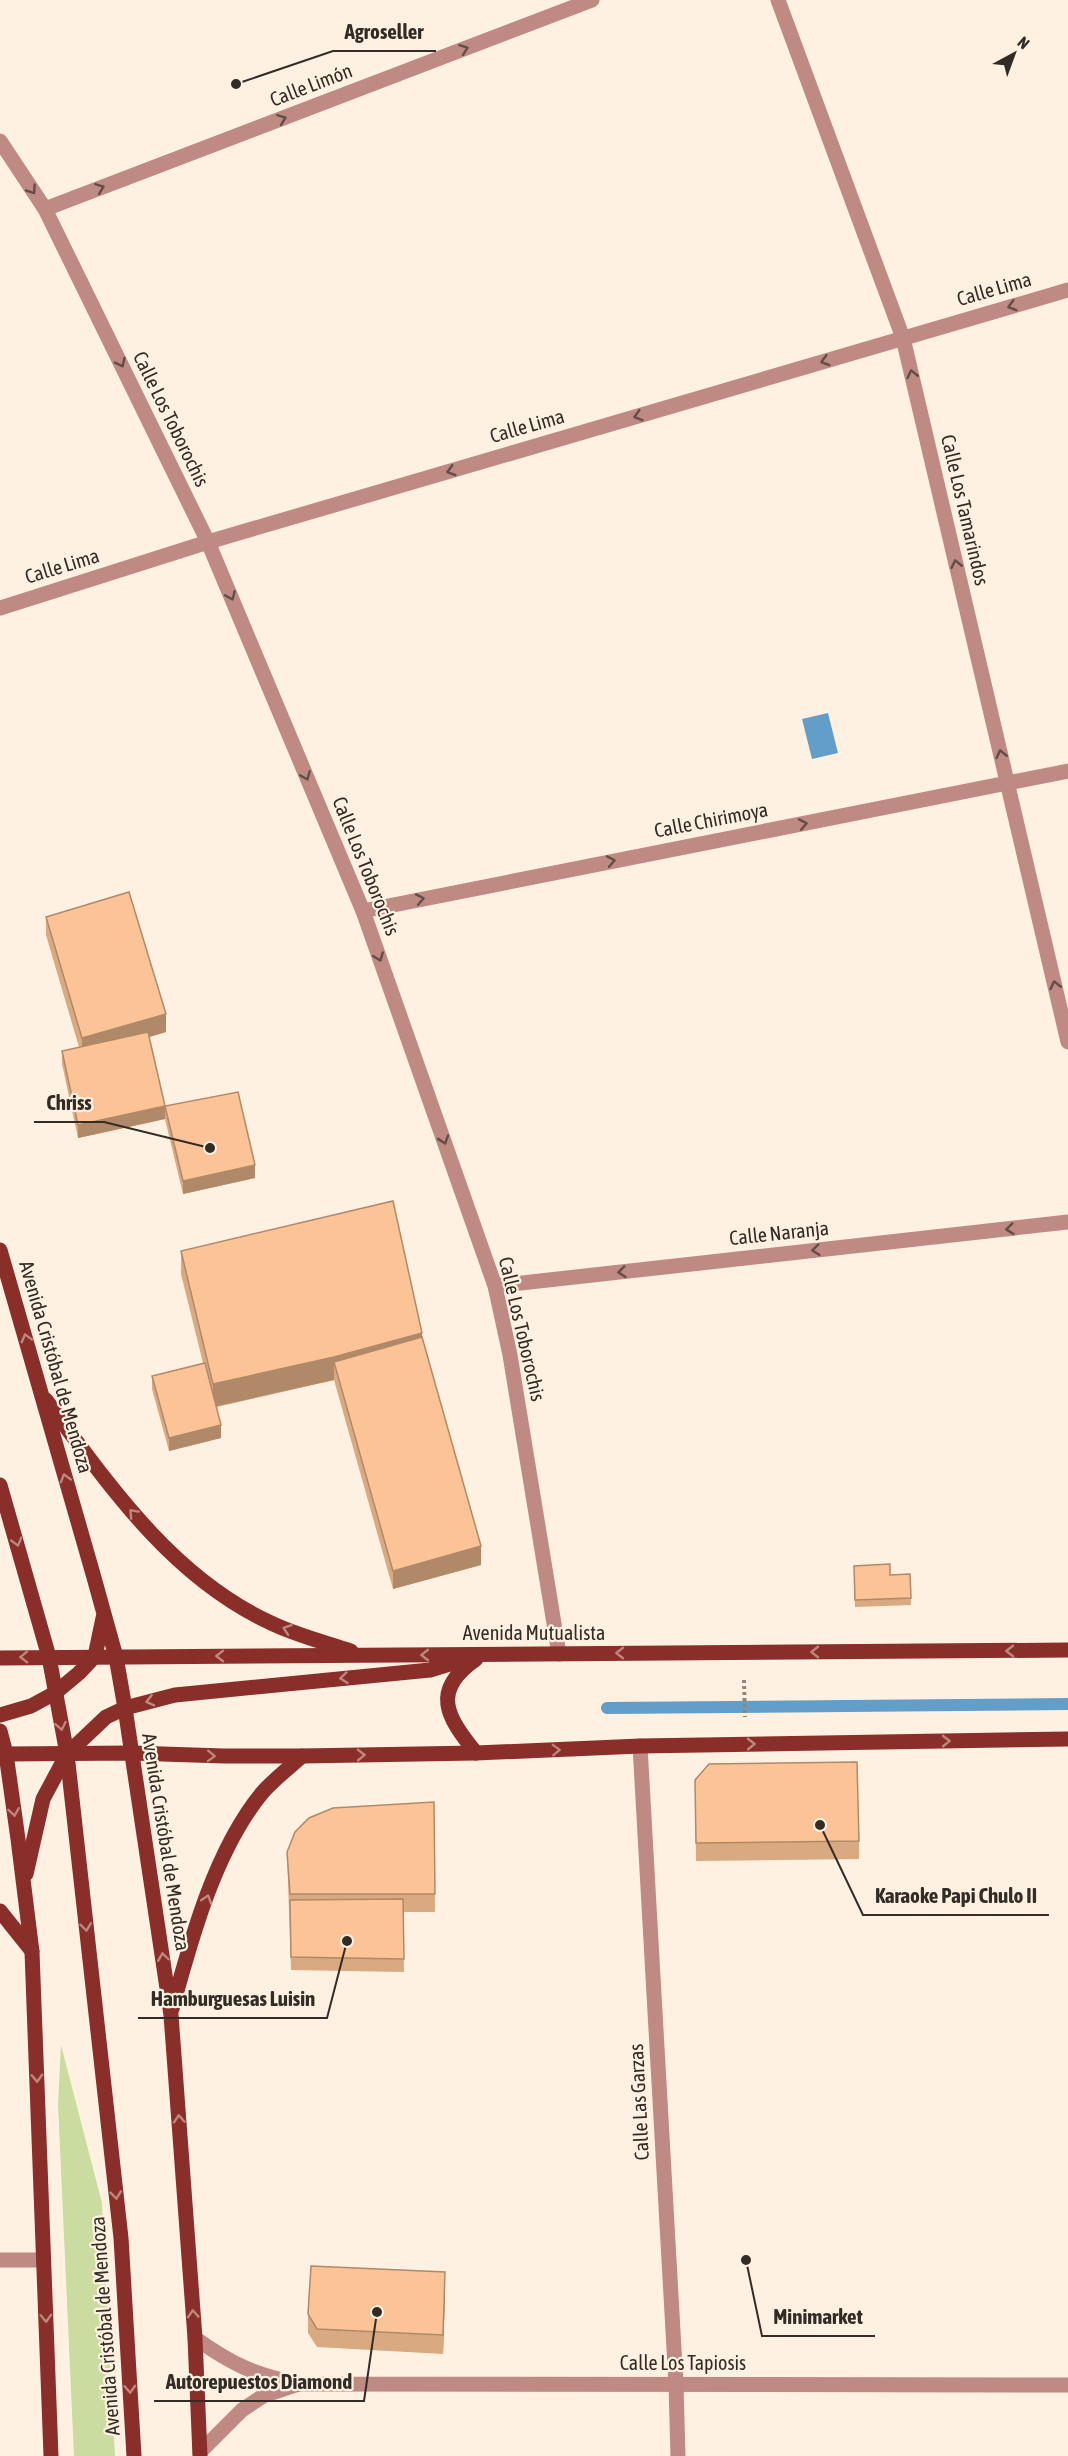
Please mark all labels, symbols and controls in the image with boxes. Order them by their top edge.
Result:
callout: Agroseller [333,12,436,51]
text: Agroseller [344,19,424,43]
north arrow [984,24,1044,84]
text: N [1014,33,1033,53]
one-way arrow [458,44,469,56]
street label: Calle Limón [266,58,355,111]
one-way arrow [276,113,287,126]
one-way arrow [94,183,105,196]
one-way arrow [25,184,37,194]
street label: Calle Lima [954,267,1034,310]
one-way arrow [1007,299,1018,311]
street label: Calle Los Toborochis [129,348,214,490]
one-way arrow [820,354,831,366]
one-way arrow [113,357,125,368]
one-way arrow [906,370,919,380]
street label: Calle Lima [487,404,567,447]
one-way arrow [633,409,644,421]
street label: Calle Los Tamarindos [937,432,994,587]
one-way arrow [446,464,456,476]
street label: Calle Lima [22,543,102,588]
one-way arrow [951,559,964,569]
one-way arrow [224,590,236,601]
one-way arrow [995,749,1008,759]
one-way arrow [299,770,311,781]
street label: Calle Los Toborochis [328,793,405,938]
street label: Calle Chirimoya [652,797,770,842]
one-way arrow [797,818,807,831]
one-way arrow [606,856,616,869]
one-way arrow [415,893,425,906]
one-way arrow [372,951,385,961]
one-way arrow [1049,980,1062,990]
callout: Chriss [34,1083,104,1122]
text: Chriss [46,1090,92,1114]
one-way arrow [437,1135,450,1145]
street label: Calle Naranja [728,1216,830,1249]
one-way arrow [1005,1222,1014,1234]
one-way arrow [811,1243,821,1256]
street label: Calle Los Toborochis [495,1254,550,1403]
street label: Avenida Cristóbal de Mendoza [15,1258,98,1476]
one-way arrow [618,1265,627,1277]
one-way arrow [20,1334,33,1344]
one-way arrow [60,1473,72,1484]
one-way arrow [129,1510,140,1520]
one-way arrow [9,1536,22,1546]
street label: Avenida Mutualista [463,1621,605,1644]
one-way arrow [282,1623,293,1636]
one-way arrow [1005,1645,1014,1657]
one-way arrow [810,1646,819,1658]
one-way arrow [615,1647,624,1659]
one-way arrow [420,1649,429,1661]
one-way arrow [215,1650,224,1662]
one-way arrow [20,1651,29,1664]
one-way arrow [339,1671,348,1684]
one-way arrow [146,1694,156,1707]
one-way arrow [54,1721,67,1731]
street label: Avenida Cristóbal de Mendoza [138,1732,195,1952]
one-way arrow [941,1735,950,1747]
one-way arrow [746,1738,755,1750]
one-way arrow [551,1743,560,1756]
one-way arrow [207,1749,216,1762]
one-way arrow [356,1749,365,1761]
one-way arrow [8,1807,20,1817]
callout: Karaoke Papi Chulo II [863,1876,1049,1915]
text: Karaoke Papi Chulo II [875,1883,1037,1907]
one-way arrow [200,1894,212,1905]
one-way arrow [79,1923,92,1932]
one-way arrow [157,1953,169,1962]
callout: Hamburguesas Luisin [138,1979,327,2018]
text: Hamburguesas Luisin [151,1986,315,2010]
street label: Calle Las Garzas [624,2043,653,2161]
one-way arrow [31,2074,43,2083]
one-way arrow [173,2115,186,2124]
one-way arrow [110,2190,122,2199]
street label: Avenida Cristóbal de Mendoza [85,2216,124,2436]
callout: Minimarket [762,2297,875,2336]
text: Minimarket [773,2304,863,2328]
one-way arrow [187,2309,200,2318]
one-way arrow [39,2314,52,2323]
street label: Calle Los Tapiosis [620,2351,746,2374]
callout: Autorepuestos Diamond [154,2362,364,2401]
text: Autorepuestos Diamond [165,2369,352,2393]
one-way arrow [124,2385,137,2394]

